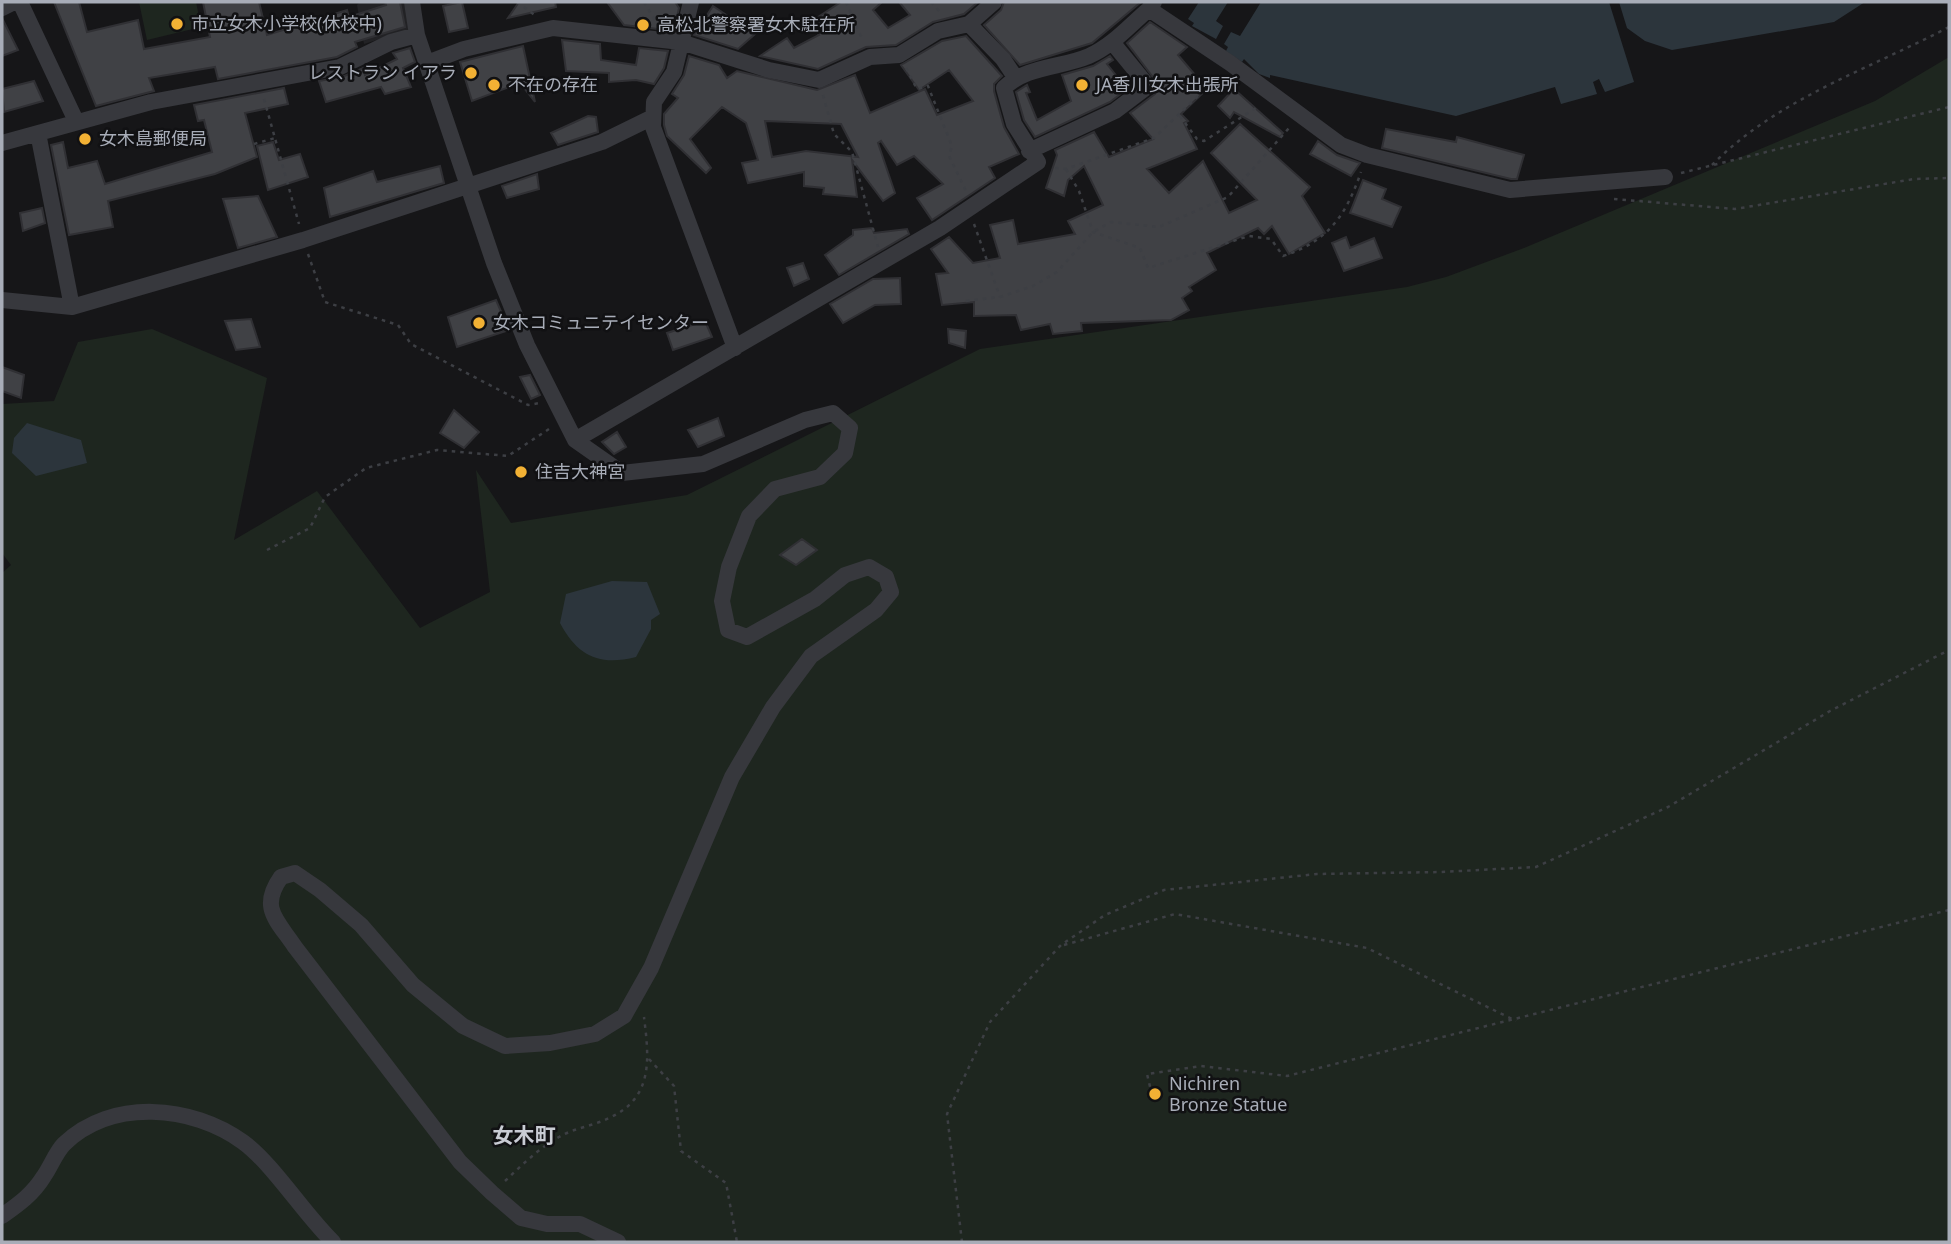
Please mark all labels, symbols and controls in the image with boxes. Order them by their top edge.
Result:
place label: 市立女木小学校(休校中) [191,11,382,35]
place label: 高松北警察署女木駐在所 [657,12,855,36]
marker: 市立女木小学校(休校中) [169,16,185,32]
marker: 高松北警察署女木駐在所 [635,17,651,33]
place label: レストラン イアラ [308,60,457,84]
marker: レストラン イアラ [463,65,479,81]
place label: 不在の存在 [508,72,598,96]
place label: JA香川女木出張所 [1094,72,1238,96]
marker: 不在の存在 [486,77,502,93]
marker: JA香川女木出張所 [1074,77,1090,93]
place label: 女木島郵便局 [99,126,207,150]
marker: 女木島郵便局 [77,131,93,147]
place label: 女木コミュニテイセンター [493,310,709,334]
marker: 女木コミュニテイセンター [471,315,487,331]
place label: 住吉大神宮 [535,459,625,483]
marker: 住吉大神宮 [513,464,529,480]
place label: Nichiren Bronze Statue [1169,1071,1287,1116]
marker: Nichiren Bronze Statue [1147,1086,1163,1102]
district label: 女木町 [493,1121,556,1149]

